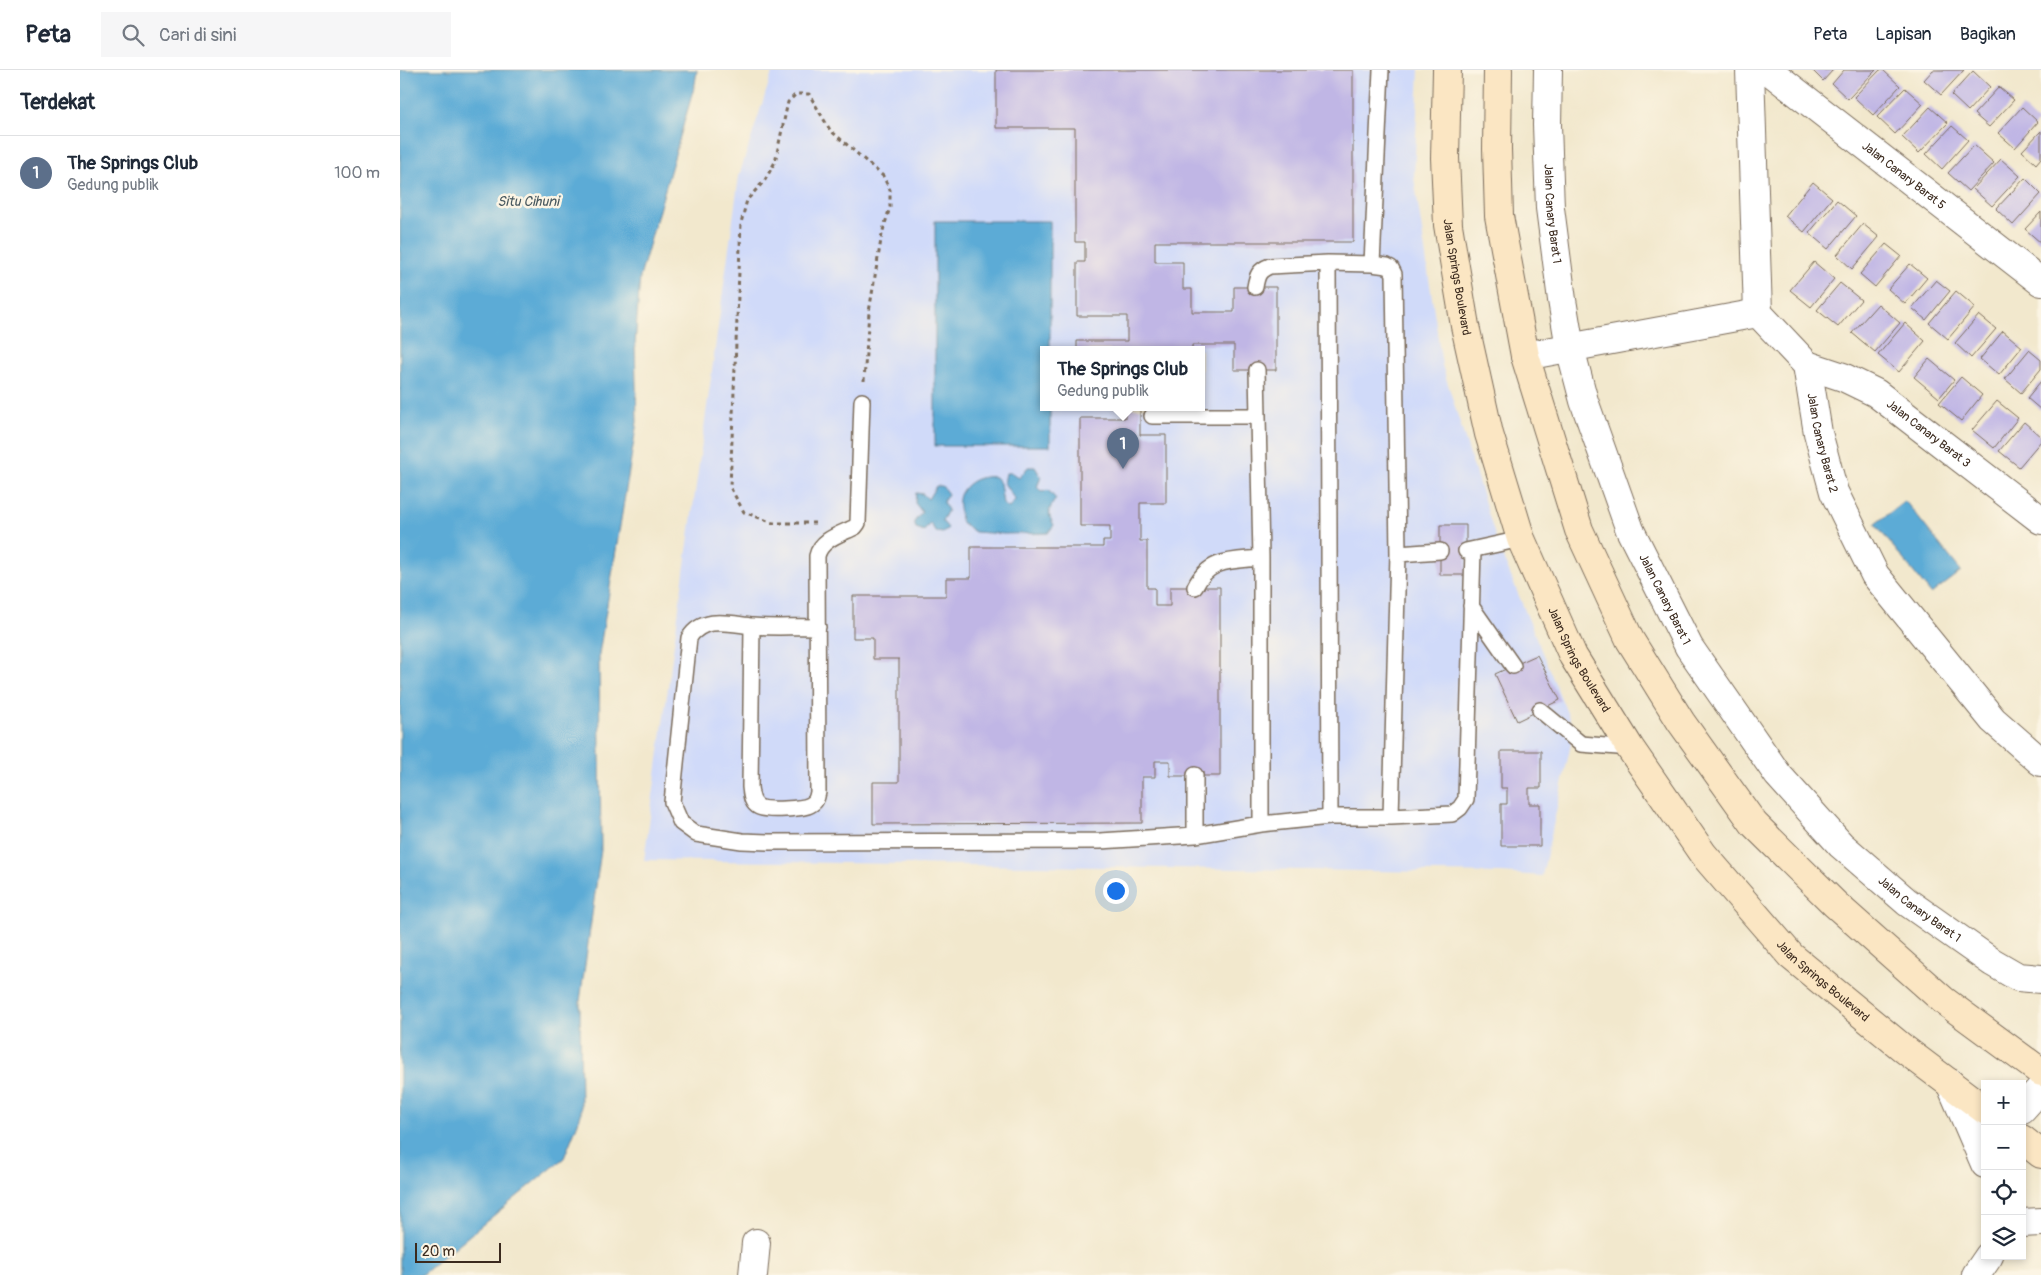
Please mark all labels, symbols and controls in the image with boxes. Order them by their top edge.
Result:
search box [101,12,451,57]
text: Peta [25,20,71,49]
icon: search [119,21,147,49]
text: Cari di sini [159,23,236,47]
text: Peta [1813,23,1847,46]
text: Lapisan [1875,23,1932,46]
text: Bagikan [1960,23,2016,46]
text: Terdekat [20,89,95,116]
street label: Jalan Canary Barat 5 [1859,139,1948,213]
text: The Springs Club [67,151,198,175]
text: 1 [33,163,39,183]
text: 100 m [334,163,380,183]
street label: Jalan Canary Barat 1 [1540,164,1564,264]
text: Gedung publik [67,175,159,195]
water label: Situ Cihuni [497,193,561,210]
street label: Jalan Springs Boulevard [1440,219,1474,337]
popup [1040,346,1205,411]
text: The Springs Club [1057,357,1188,381]
text: Gedung publik [1057,381,1149,401]
street label: Jalan Canary Barat 2 [1804,392,1841,495]
street label: Jalan Canary Barat 3 [1883,397,1974,471]
pin: 1 [1107,428,1139,469]
street label: Jalan Canary Barat 1 [1635,552,1694,648]
street label: Jalan Springs Boulevard [1544,605,1613,715]
street label: Jalan Canary Barat 1 [1875,873,1964,946]
your location [1103,878,1129,904]
street label: Jalan Springs Boulevard [1773,937,1872,1025]
map controls [1981,1080,2026,1260]
button: + [1981,1080,2026,1125]
button: − [1981,1125,2026,1170]
button: locate [1981,1170,2026,1215]
button: layers [1981,1215,2026,1260]
scale bar [415,1240,501,1263]
text: 20 m [422,1243,455,1260]

